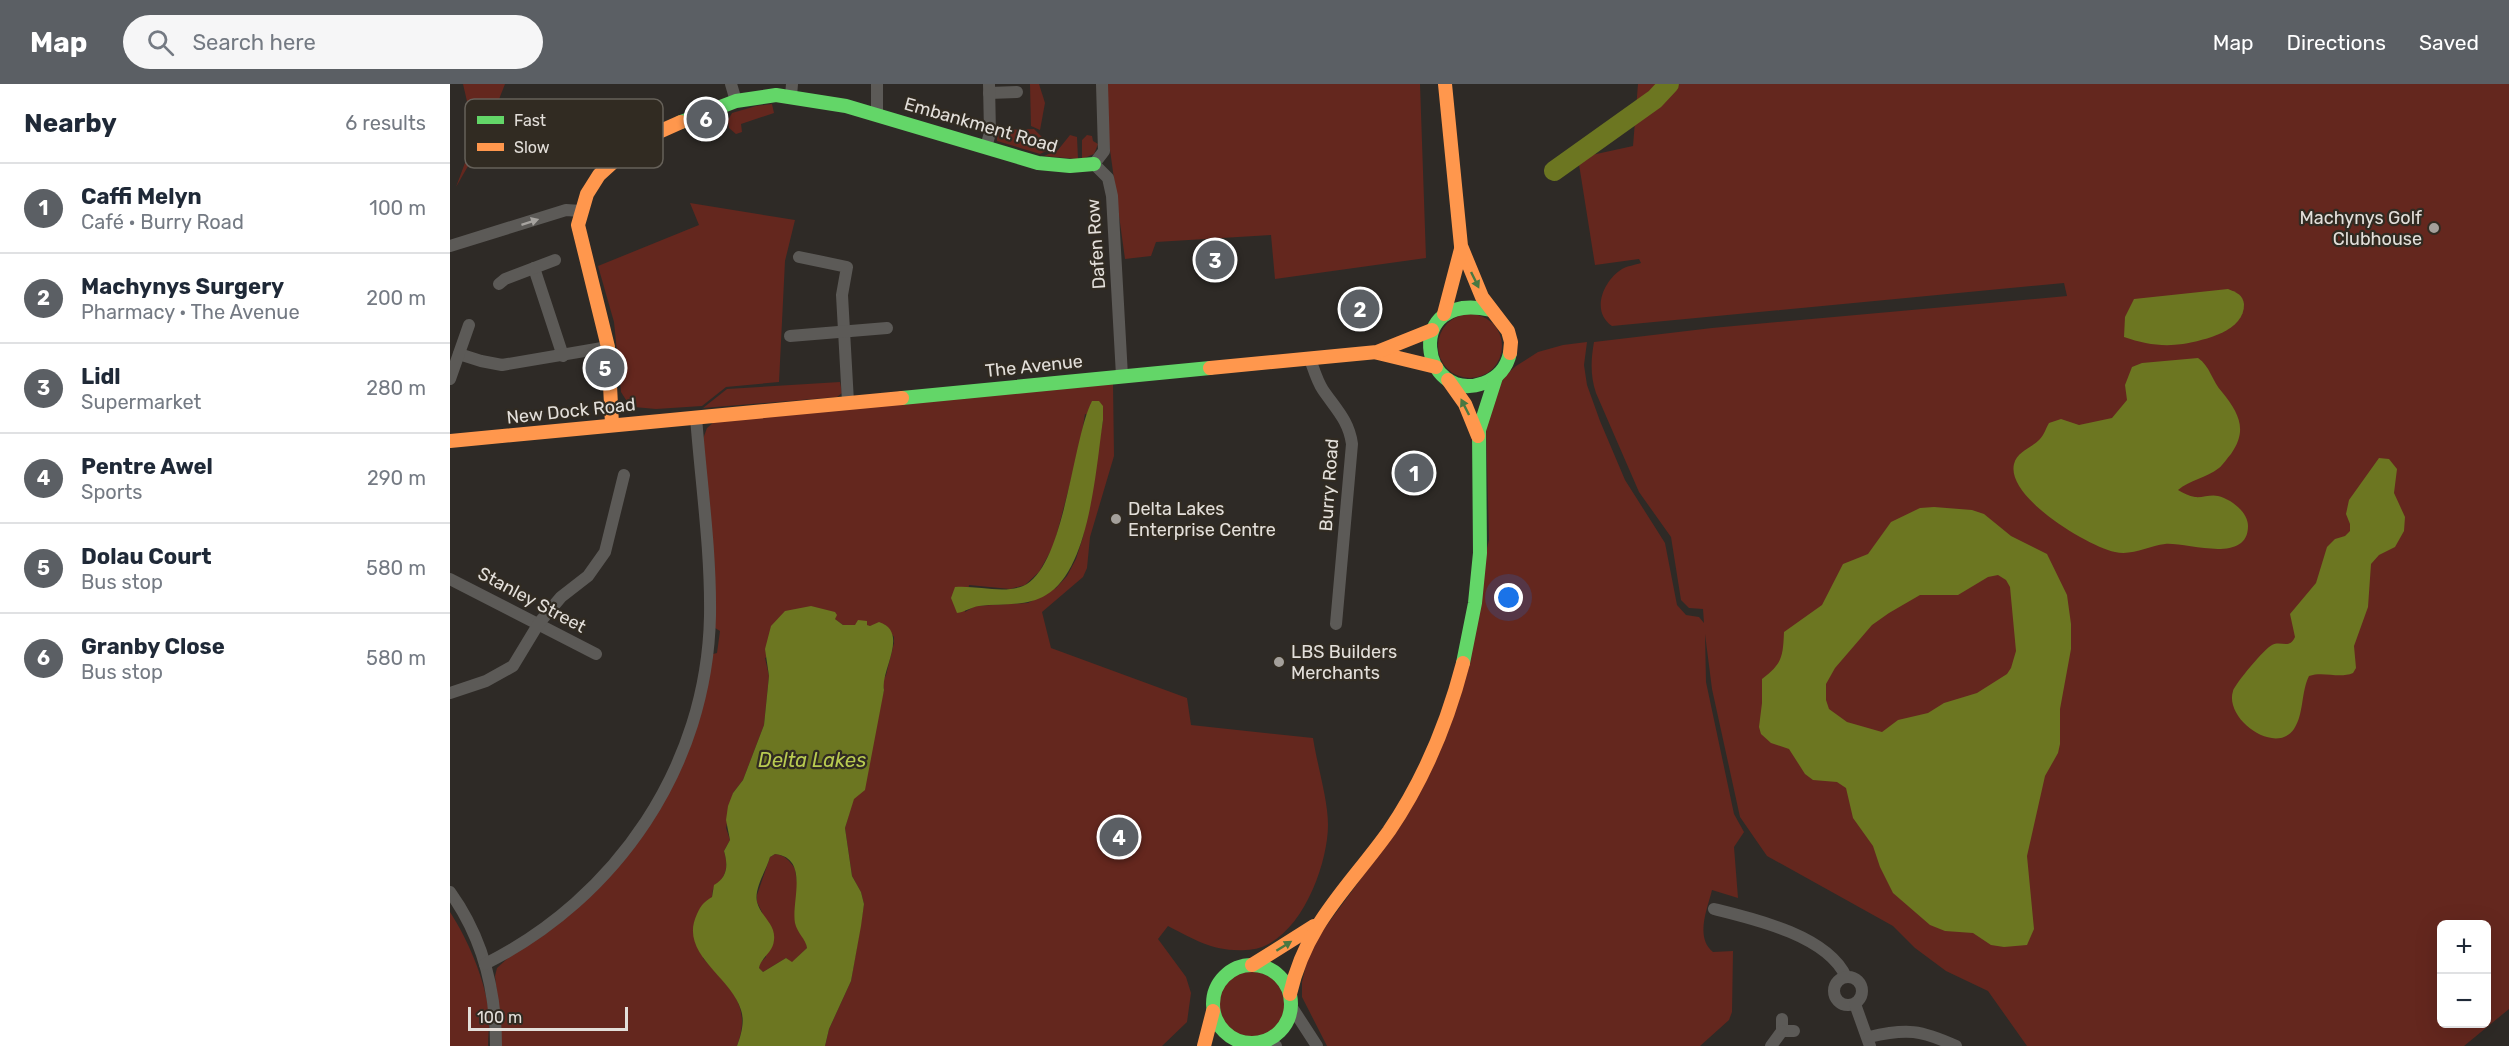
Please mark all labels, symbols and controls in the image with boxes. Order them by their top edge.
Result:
search box [123,15,543,69]
text: Map [30,26,87,59]
icon: search [144,26,177,59]
text: Search here [192,29,316,56]
text: Map [2213,30,2254,55]
text: Directions [2287,30,2386,55]
text: Saved [2419,30,2479,55]
street label: Embankment Road [902,93,1060,157]
pin: 6 [686,96,726,141]
legend [465,99,663,168]
text: Nearby [24,108,117,139]
text: 6 results [345,111,426,135]
text: Fast [514,111,546,130]
text: Slow [514,138,550,157]
text: Caffi Melyn [81,183,202,210]
text: 1 [39,196,48,220]
text: 100 m [369,196,426,220]
street label: Dafen Row [1082,198,1110,290]
place label: Machynys Golf Clubhouse [2299,207,2422,250]
text: Café · Burry Road [81,210,244,234]
one-way arrow [521,217,539,226]
marker: Machynys Golf Clubhouse [2427,221,2441,235]
pin: 3 [1196,238,1234,282]
one-way arrow [1469,271,1479,289]
text: Machynys Surgery [81,273,284,300]
text: 2 [37,286,50,310]
text: 200 m [366,286,426,310]
pin: 2 [1340,286,1380,332]
text: Pharmacy · The Avenue [81,300,300,324]
pin: 5 [586,346,624,390]
street label: The Avenue [984,350,1084,382]
text: Lidl [81,363,121,390]
text: 3 [37,376,50,400]
text: 280 m [366,376,426,400]
text: Supermarket [81,390,201,414]
street label: New Dock Road [505,393,637,429]
one-way arrow [1461,398,1471,416]
street label: Burry Road [1315,438,1343,532]
pin: 1 [1394,450,1434,496]
text: Pentre Awel [81,453,213,480]
text: 4 [37,466,50,490]
text: 290 m [367,466,426,490]
text: Sports [81,480,142,504]
place label: Delta Lakes Enterprise Centre [1128,498,1276,541]
marker: Delta Lakes Enterprise Centre [1109,512,1123,526]
text: Dolau Court [81,543,212,570]
text: 5 [37,556,50,580]
text: 580 m [366,556,426,580]
street label: Stanley Street [474,562,590,638]
text: Bus stop [81,570,163,594]
your location [1494,583,1523,612]
text: Granby Close [81,633,225,660]
place label: LBS Builders Merchants [1291,641,1397,684]
text: 6 [37,646,50,670]
text: 580 m [366,646,426,670]
marker: LBS Builders Merchants [1272,655,1286,669]
text: Bus stop [81,660,163,684]
water label: Delta Lakes [758,748,866,772]
pin: 4 [1100,814,1138,860]
map controls [2437,920,2491,1028]
button: + [2437,920,2491,974]
one-way arrow [1275,940,1292,951]
button: − [2437,974,2491,1028]
scale bar [468,1004,628,1032]
text: 100 m [477,1008,522,1027]

